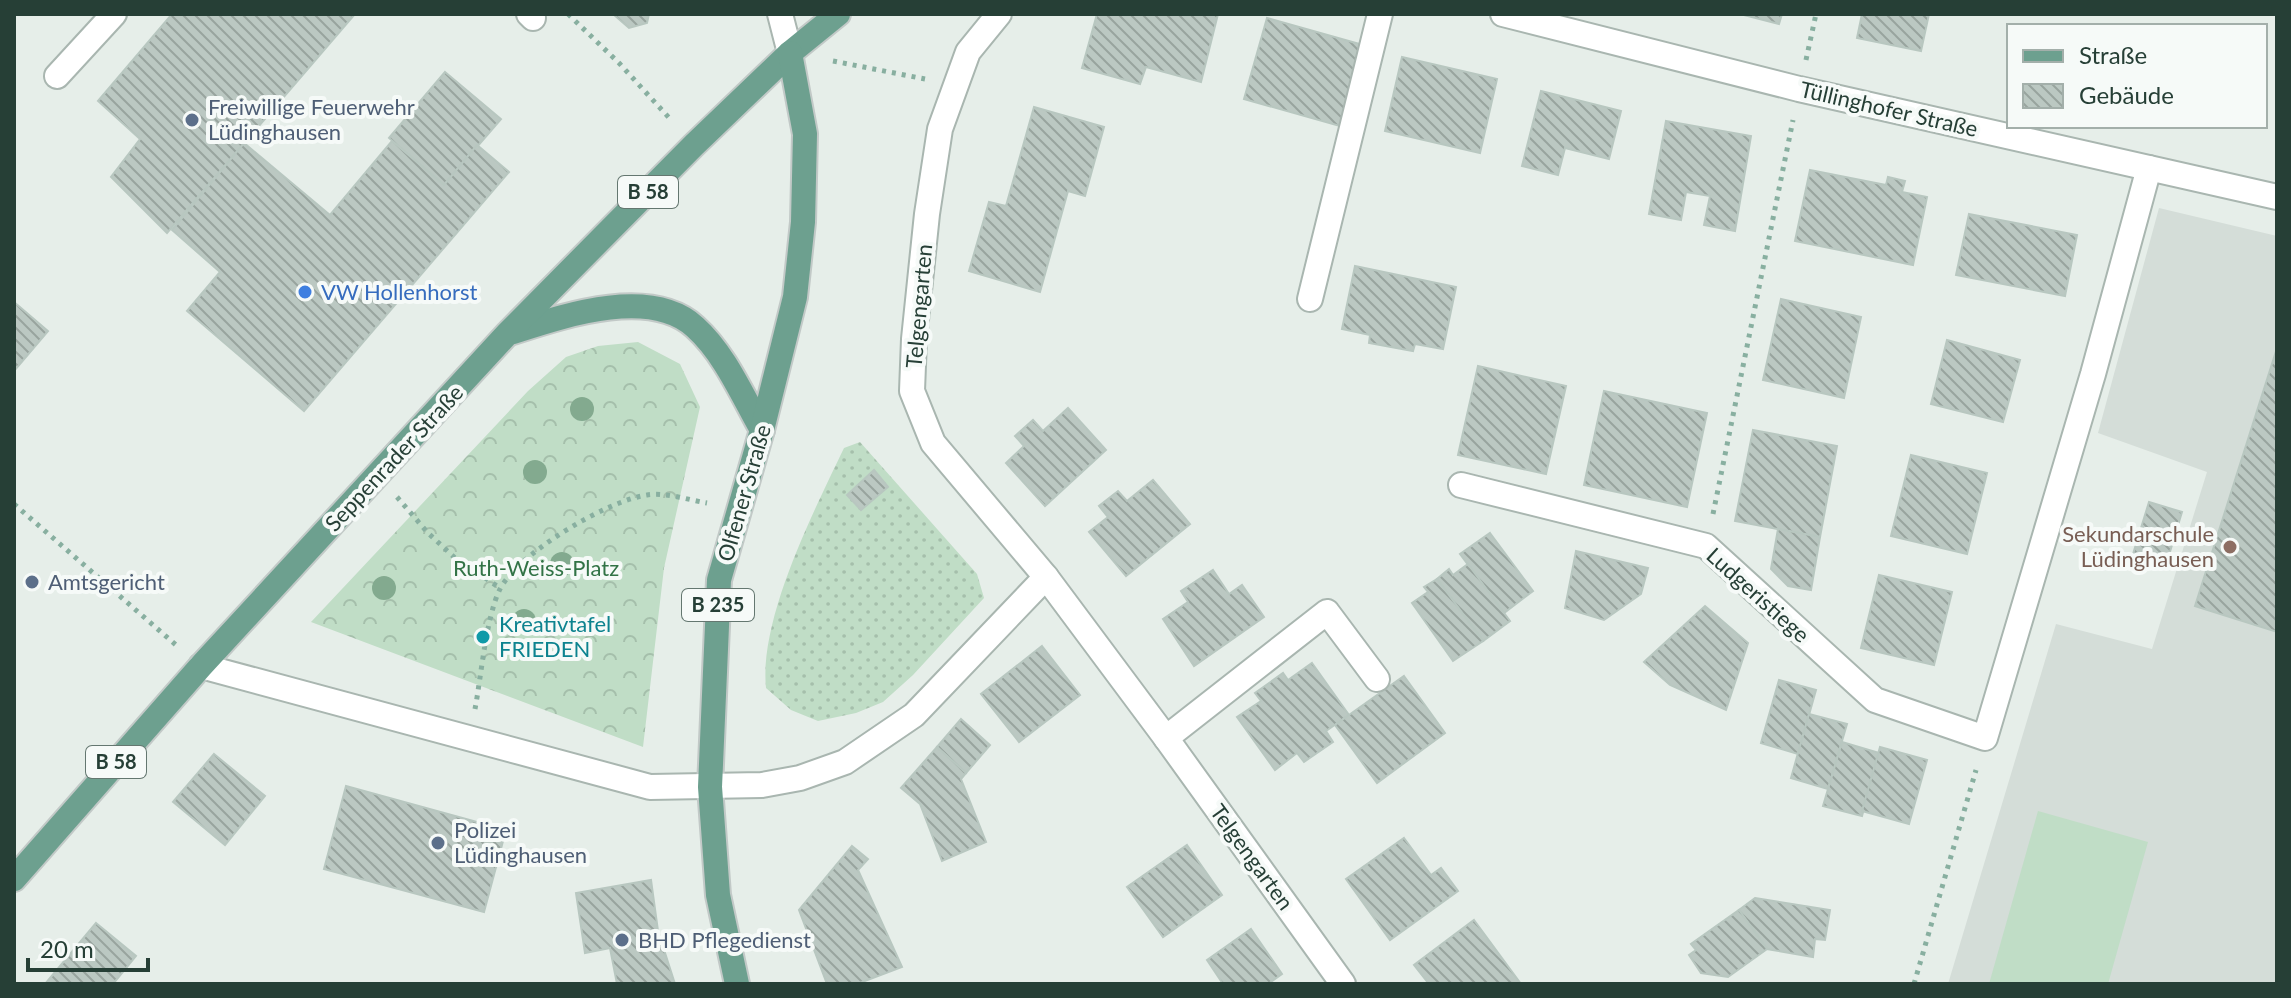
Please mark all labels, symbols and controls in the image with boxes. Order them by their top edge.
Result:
legend [2007,24,2267,128]
text: Straße [2079,40,2147,69]
street label: Tüllinghofer Straße [1798,75,1981,142]
text: Gebäude [2079,80,2174,109]
place label: Freiwillige Feuerwehr Lüdinghausen [208,93,415,145]
marker: Freiwillige Feuerwehr Lüdinghausen [183,111,201,129]
road number: B 58 [618,176,678,208]
street label: Telgengarten [900,243,937,369]
place label: VW Hollenhorst [321,278,477,305]
marker: VW Hollenhorst [296,283,314,301]
street label: Seppenrader Straße [319,379,468,536]
street label: Olfener Straße [711,421,776,564]
place label: Sekundarschule Lüdinghausen [2062,520,2214,572]
marker: Sekundarschule Lüdinghausen [2221,538,2239,556]
street label: Ludgeristiege [1701,541,1815,648]
park label: Ruth-Weiss-Platz [453,554,619,581]
place label: Amtsgericht [48,568,165,595]
marker: Amtsgericht [23,573,41,591]
road number: B 235 [682,589,754,621]
place label: Kreativtafel FRIEDEN [499,610,611,662]
marker: Kreativtafel FRIEDEN [474,628,492,646]
road number: B 58 [86,746,146,778]
street label: Telgengarten [1205,798,1300,915]
place label: Polizei Lüdinghausen [454,816,587,868]
marker: Polizei Lüdinghausen [429,834,447,852]
scale bar [28,922,148,972]
place label: BHD Pflegedienst [638,926,811,953]
marker: BHD Pflegedienst [613,931,631,949]
text: 20 m [40,934,94,963]

